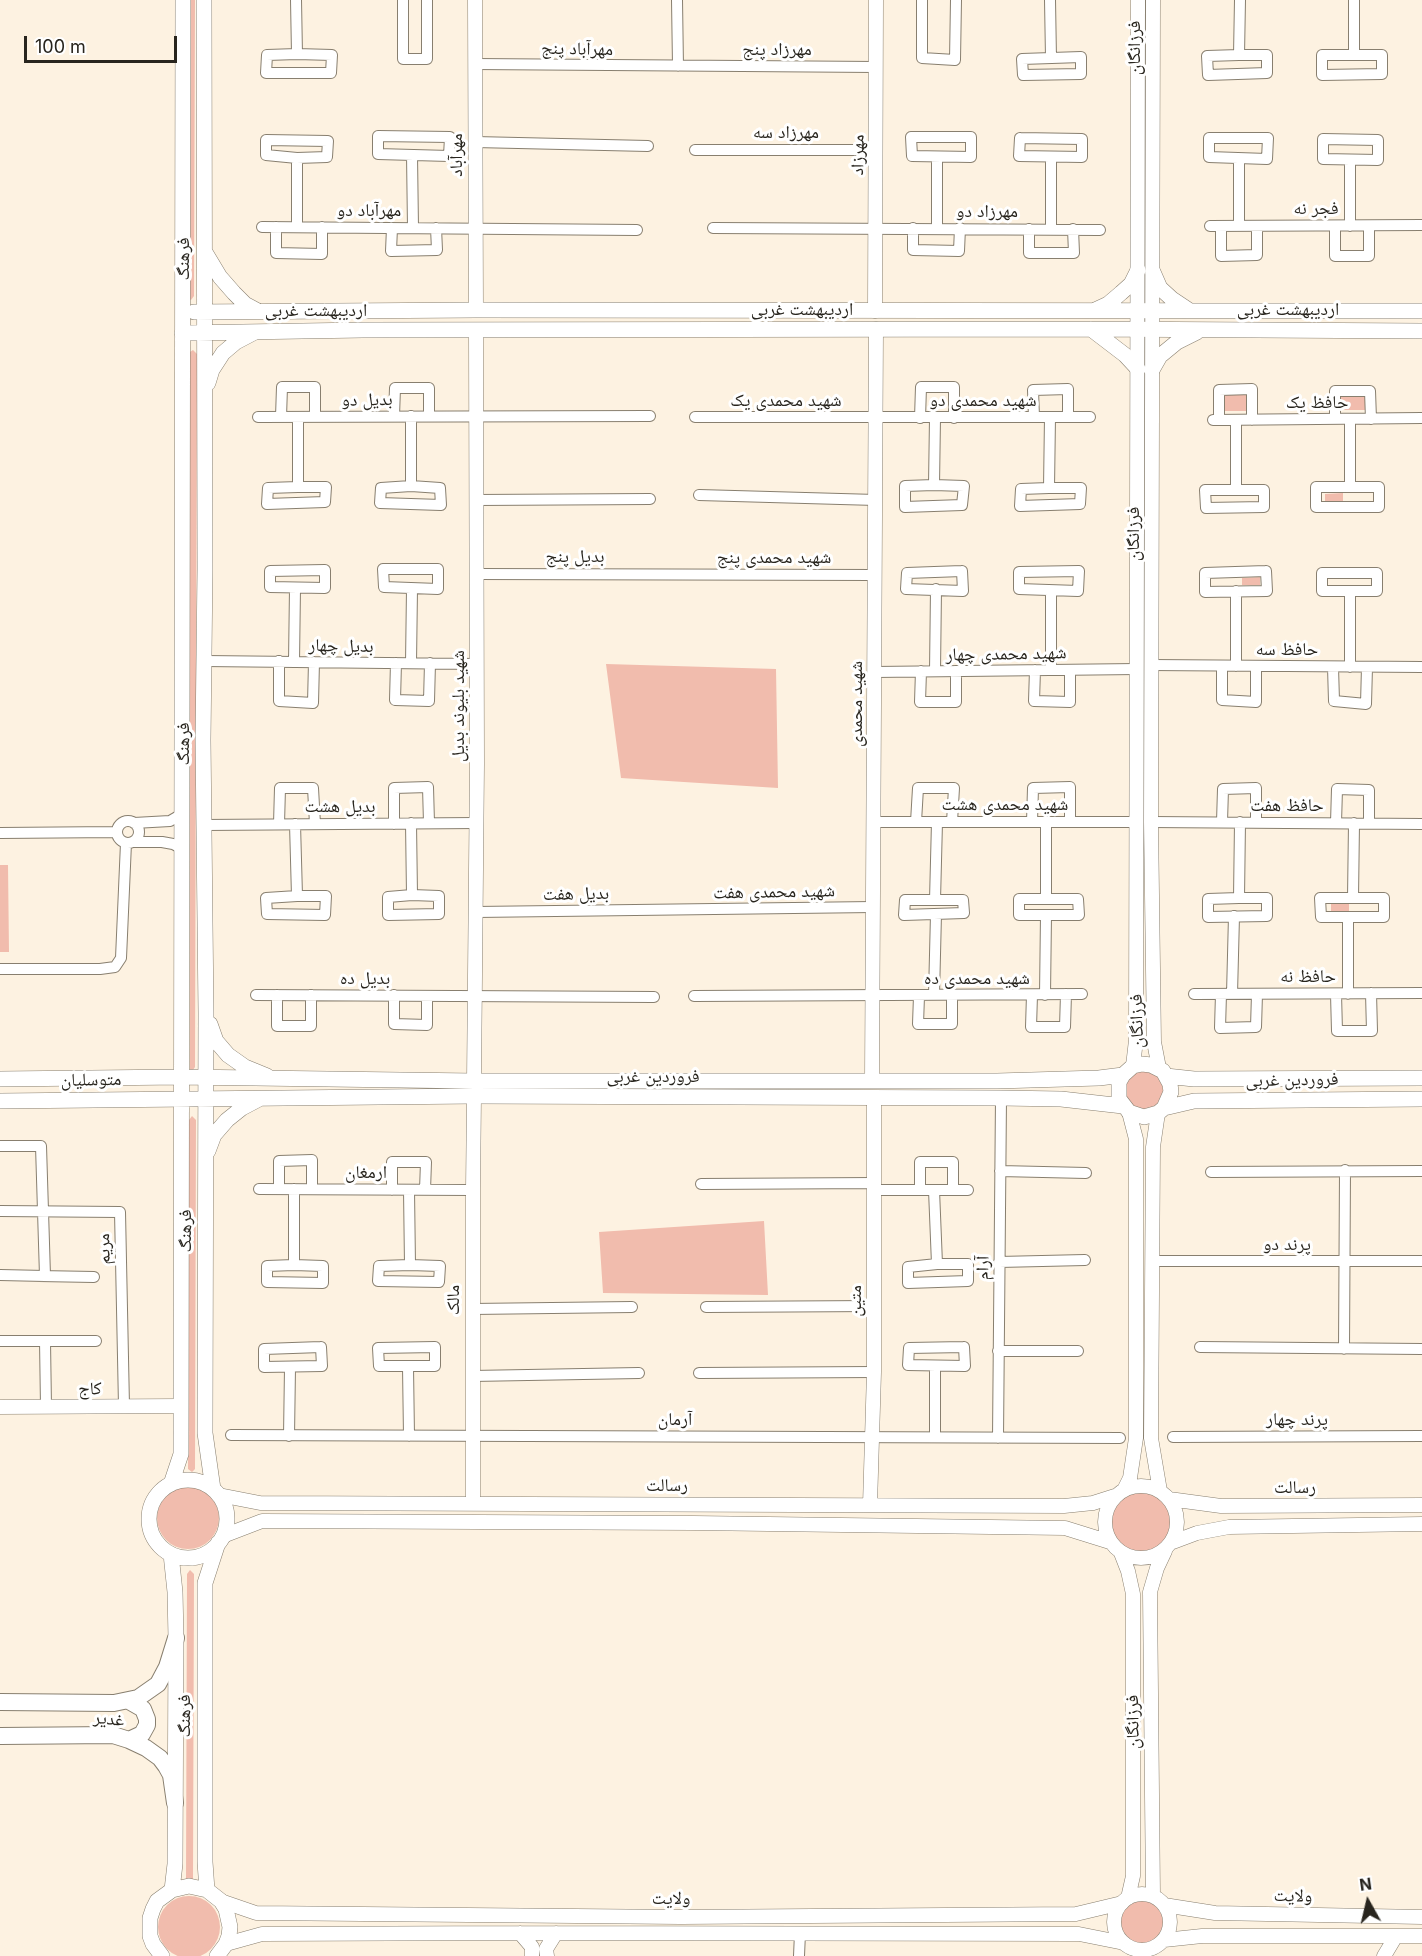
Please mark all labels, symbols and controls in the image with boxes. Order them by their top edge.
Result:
street label: فرزانگان [1124,21,1146,75]
scale bar [27,24,180,62]
text: 100 m [35,36,86,57]
street label: مهرآباد پنج [541,38,613,60]
street label: مهرزاد پنج [742,39,812,61]
street label: مهرزاد سه [753,122,819,144]
street label: مهرآباد [446,133,468,177]
street label: مهرزاد [847,134,869,176]
street label: فجر نه [1294,198,1338,220]
street label: مهرآباد دو [337,200,401,222]
street label: مهرزاد دو [956,201,1018,223]
street label: فرهنگ [173,237,195,281]
street label: اردیبهشت غربی [751,299,853,321]
street label: اردیبهشت غربی [1237,299,1339,321]
street label: اردیبهشت غربی [265,300,367,322]
street label: بدیل دو [341,389,393,411]
street label: شهید محمدی یک [730,390,842,412]
street label: شهید محمدی دو [929,390,1037,412]
street label: حافظ یک [1286,392,1348,414]
street label: فرزانگان [1123,507,1145,561]
street label: بدیل پنج [546,546,604,568]
street label: شهید محمدی پنج [717,547,831,569]
street label: بدیل چهار [308,635,374,657]
street label: حافظ سه [1256,639,1318,661]
street label: شهید محمدی چهار [945,642,1067,666]
street label: شهید بلیوند بدیل [448,650,470,762]
street label: شهید محمدی [846,661,868,747]
street label: فرهنگ [173,722,195,766]
street label: شهید محمدی هشت [942,794,1068,816]
street label: حافظ هفت [1250,795,1324,817]
street label: بدیل هشت [304,796,376,818]
street label: شهید محمدی هفت [713,880,835,904]
street label: بدیل هفت [543,883,609,905]
street label: حافظ نه [1280,966,1336,988]
street label: بدیل ده [340,968,390,990]
street label: شهید محمدی ده [924,968,1030,990]
street label: فرزانگان [1125,993,1149,1049]
street label: فروردین غربی [606,1066,700,1088]
street label: فروردین غربی [1245,1068,1339,1092]
street label: متوسلیان [60,1069,122,1091]
street label: ارمغان [345,1162,387,1184]
street label: فرهنگ [175,1209,197,1253]
street label: مریم [93,1233,115,1265]
street label: پرند دو [1263,1234,1311,1256]
street label: آرام [972,1256,994,1280]
street label: مالک [443,1285,465,1315]
street label: متین [845,1285,867,1317]
street label: کاج [78,1378,102,1400]
street label: آرمان [658,1409,692,1431]
street label: پرند چهار [1266,1409,1328,1431]
street label: رسالت [646,1475,688,1497]
street label: رسالت [1274,1477,1316,1499]
street label: فرهنگ [174,1694,196,1738]
street label: فرزانگان [1122,1695,1144,1749]
street label: غدیر [92,1707,126,1731]
north arrow [1338,1872,1398,1932]
text: N [1358,1873,1373,1895]
street label: ولایت [1274,1885,1312,1907]
street label: ولایت [652,1888,690,1910]

